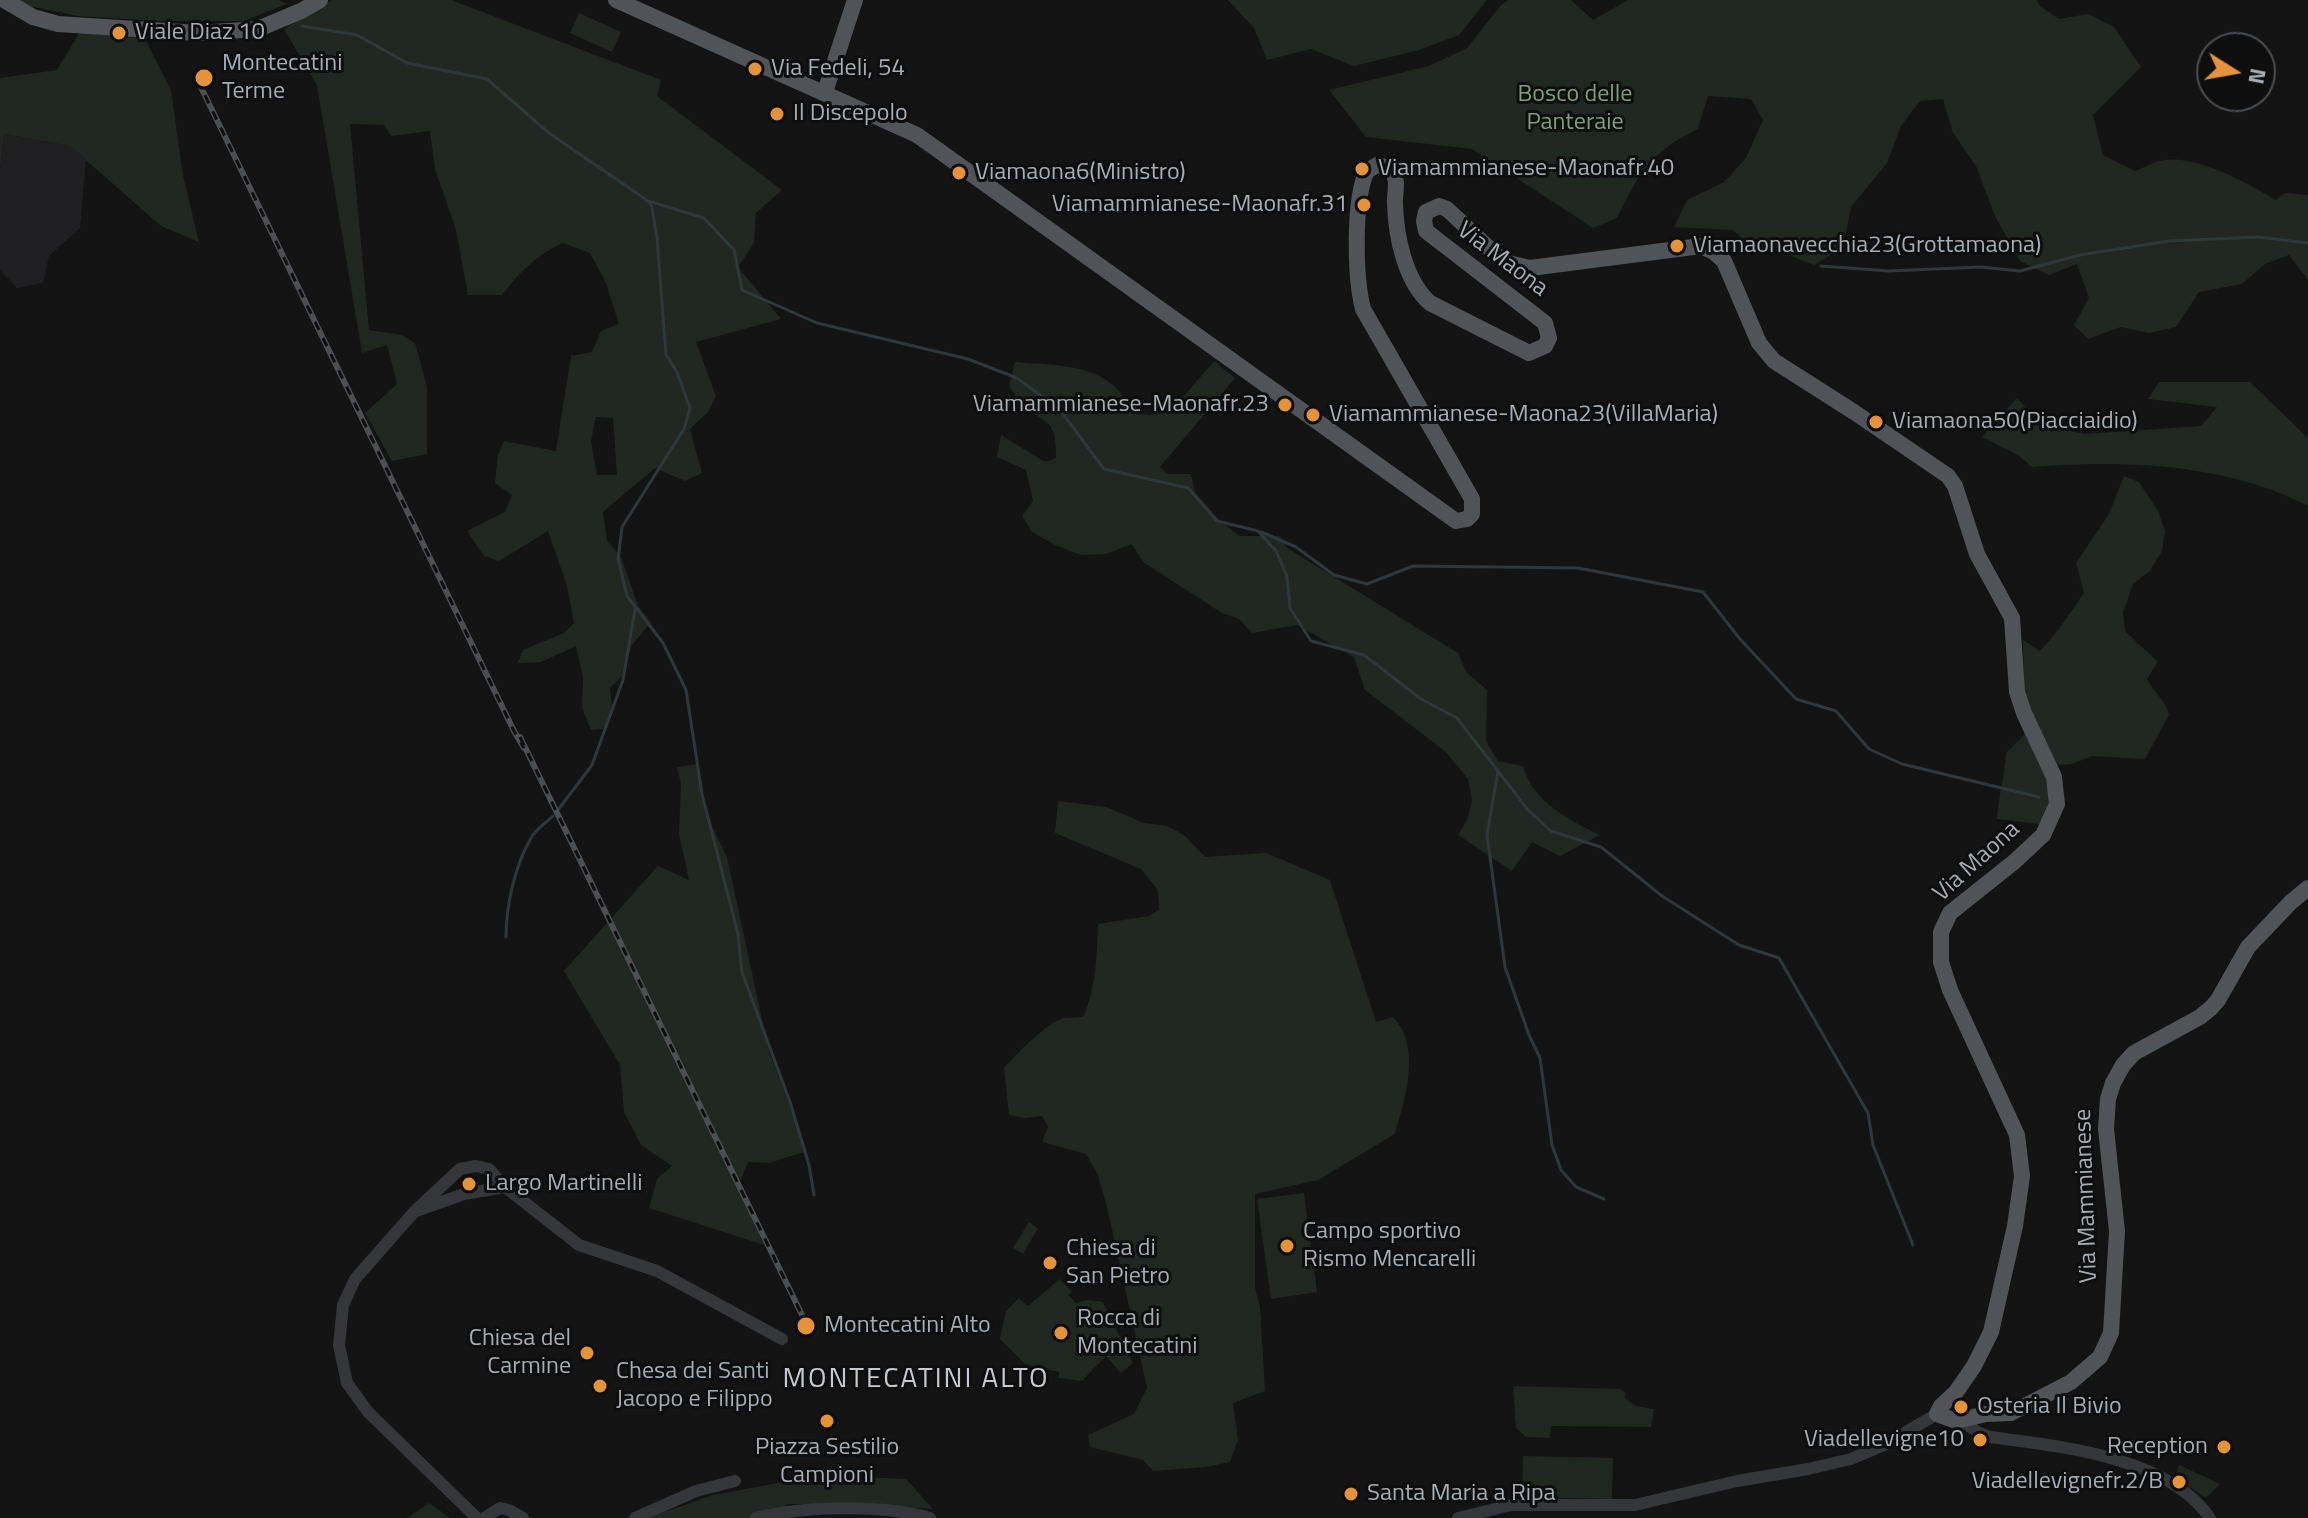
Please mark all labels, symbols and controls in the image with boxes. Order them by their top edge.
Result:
place label: Viale Diaz 10 [135,19,265,47]
marker: Viale Diaz 10 [110,24,128,42]
north arrow [2196,32,2276,112]
place label: Montecatini Terme [222,50,342,106]
place label: Via Fedeli, 54 [771,55,905,83]
marker: Via Fedeli, 54 [746,60,764,78]
text: N [2239,65,2276,87]
marker: Montecatini Terme [193,67,215,89]
park label: Bosco delle Panteraie [1518,81,1632,137]
place label: Il Discepolo [793,100,908,128]
marker: Il Discepolo [768,105,786,123]
place label: Viamammianese-Maonafr.40 [1378,155,1674,183]
place label: Viamaona6(Ministro) [975,159,1185,187]
marker: Viamammianese-Maonafr.40 [1353,160,1371,178]
marker: Viamaona6(Ministro) [950,164,968,182]
place label: Viamammianese-Maonafr.31 [1052,191,1348,219]
marker: Viamammianese-Maonafr.31 [1355,196,1373,214]
street label: Via Maona [1451,217,1553,303]
place label: Viamaonavecchia23(Grottamaona) [1693,232,2041,260]
marker: Viamaonavecchia23(Grottamaona) [1668,237,1686,255]
place label: Viamammianese-Maonafr.23 [973,391,1269,419]
marker: Viamammianese-Maonafr.23 [1276,396,1294,414]
place label: Viamammianese-Maona23(VillaMaria) [1329,401,1718,429]
marker: Viamammianese-Maona23(VillaMaria) [1304,406,1322,424]
place label: Viamaona50(Piacciaidio) [1892,408,2137,436]
marker: Viamaona50(Piacciaidio) [1867,413,1885,431]
street label: Via Maona [1928,816,2026,908]
street label: Via Mammianese [2070,1108,2104,1284]
place label: Largo Martinelli [485,1170,642,1198]
marker: Largo Martinelli [460,1175,478,1193]
place label: Campo sportivo Rismo Mencarelli [1303,1218,1476,1274]
place label: Chiesa di San Pietro [1066,1235,1170,1291]
marker: Campo sportivo Rismo Mencarelli [1278,1237,1296,1255]
marker: Chiesa di San Pietro [1041,1254,1059,1272]
place label: Rocca di Montecatini [1077,1305,1197,1361]
place label: Montecatini Alto [824,1312,991,1340]
marker: Montecatini Alto [795,1315,817,1337]
marker: Rocca di Montecatini [1052,1324,1070,1342]
place label: Chiesa del Carmine [469,1325,571,1381]
marker: Chiesa del Carmine [578,1344,596,1362]
place label: Chesa dei Santi Jacopo e Filippo [616,1358,773,1414]
district label: MONTECATINI ALTO [782,1363,1050,1397]
marker: Chesa dei Santi Jacopo e Filippo [591,1377,609,1395]
place label: Osteria Il Bivio [1977,1393,2122,1421]
marker: Osteria Il Bivio [1952,1398,1970,1416]
marker: Piazza Sestilio Campioni [818,1412,836,1430]
place label: Viadellevigne10 [1804,1426,1964,1454]
marker: Viadellevigne10 [1971,1431,1989,1449]
place label: Reception [2107,1433,2208,1461]
place label: Piazza Sestilio Campioni [755,1434,899,1490]
marker: Reception [2215,1438,2233,1456]
place label: Viadellevignefr.2/B [1972,1468,2163,1496]
marker: Viadellevignefr.2/B [2170,1473,2188,1491]
place label: Santa Maria a Ripa [1367,1480,1556,1508]
marker: Santa Maria a Ripa [1342,1485,1360,1503]

